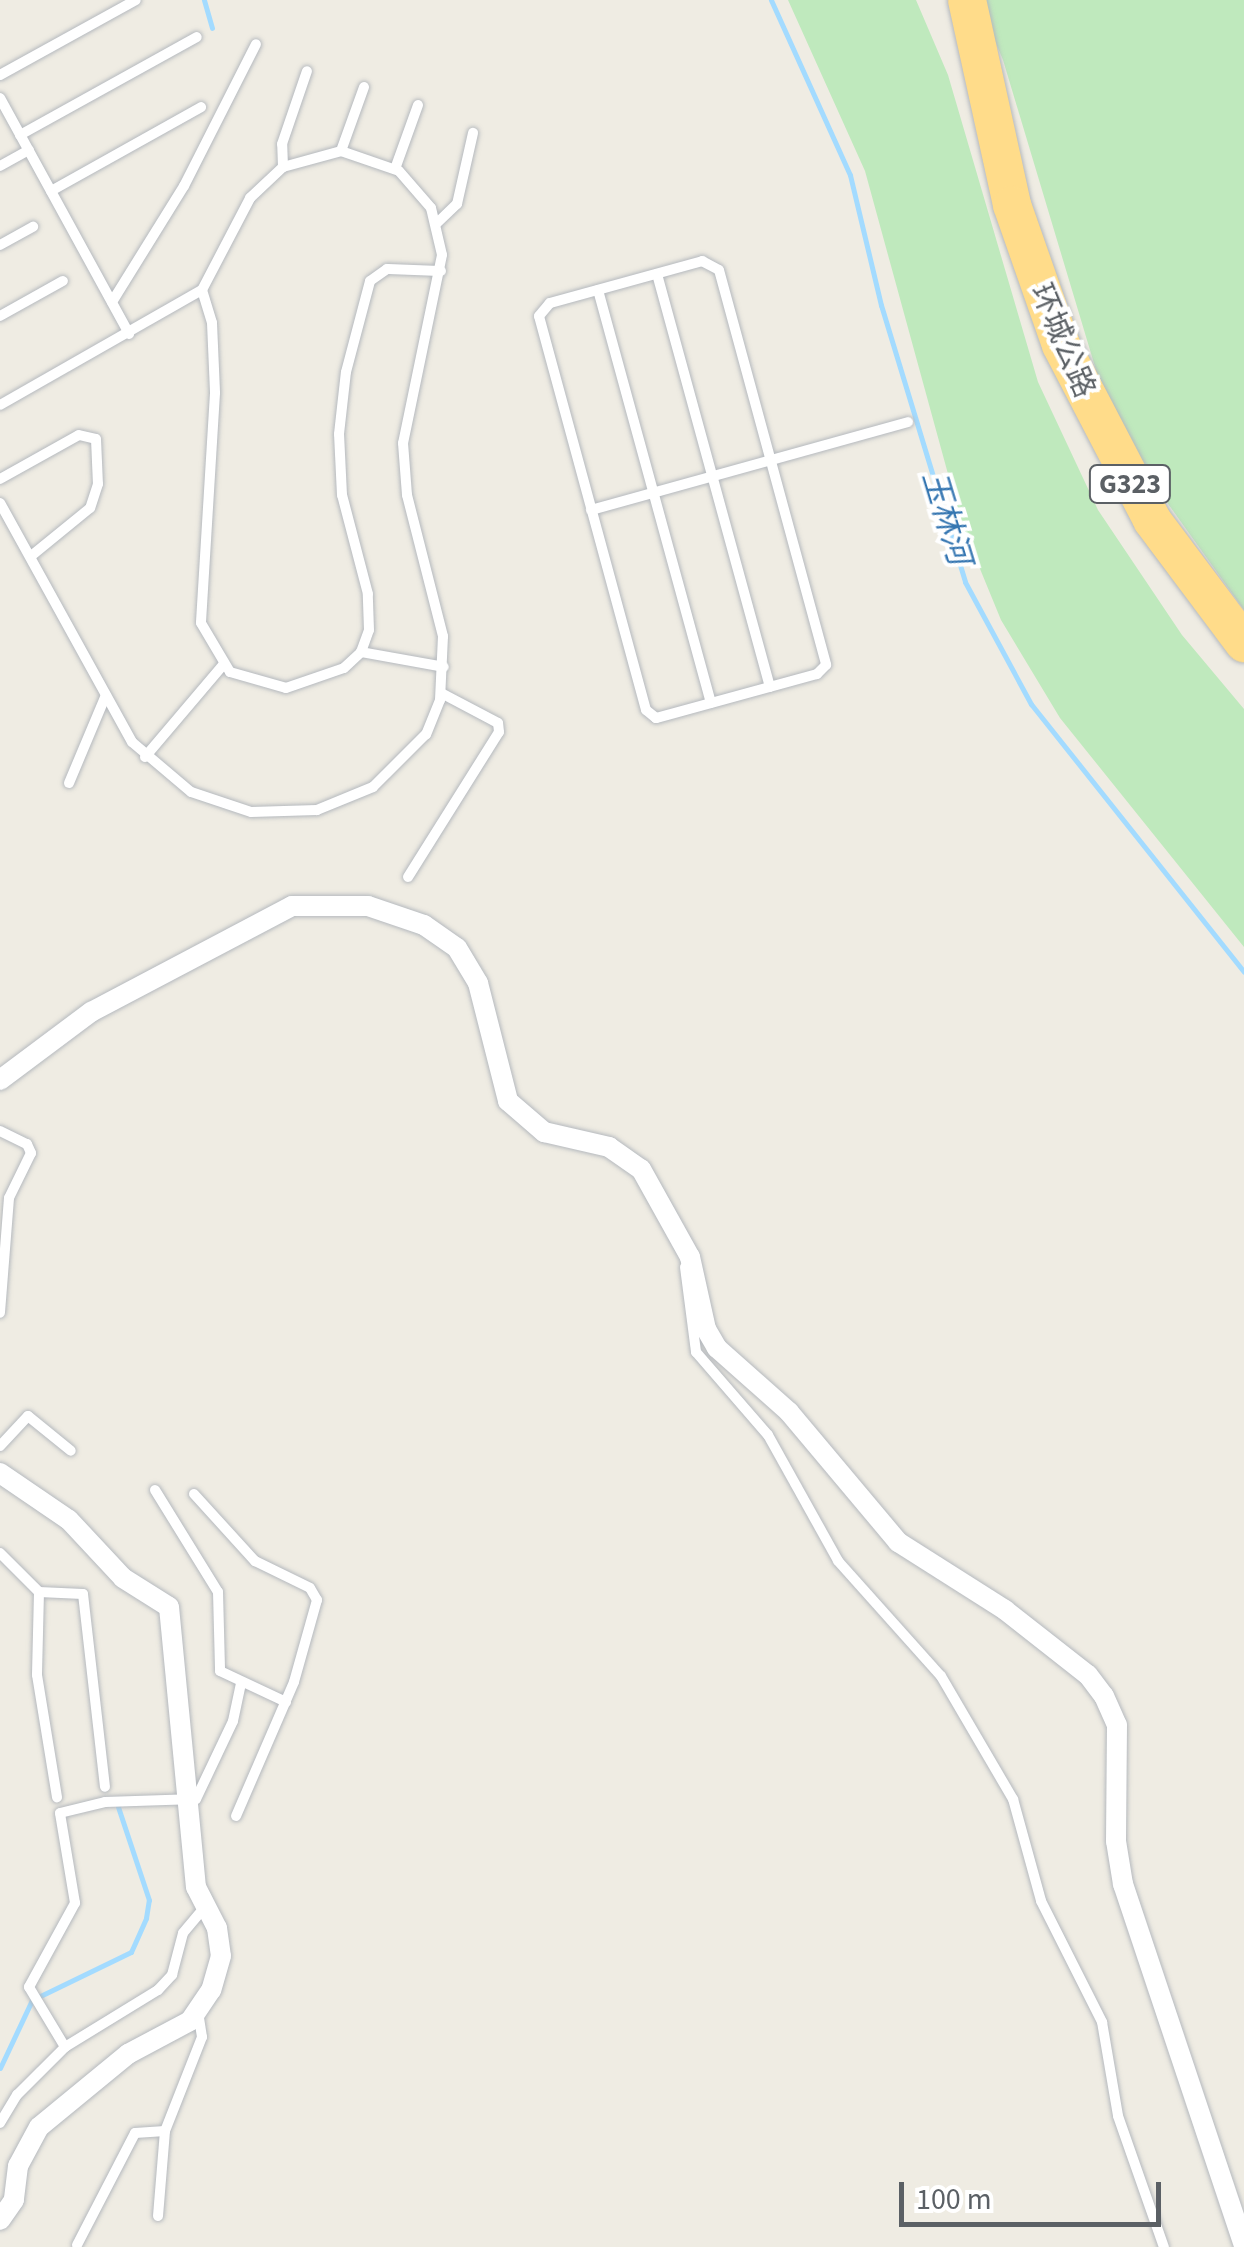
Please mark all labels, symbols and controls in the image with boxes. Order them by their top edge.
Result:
street label: 环城公路 [1022,279,1102,403]
road number: G323 [1088,461,1172,507]
water label: 玉林河 [914,466,978,570]
scale bar [904,2162,1166,2224]
text: 100 m [916,2178,992,2221]

